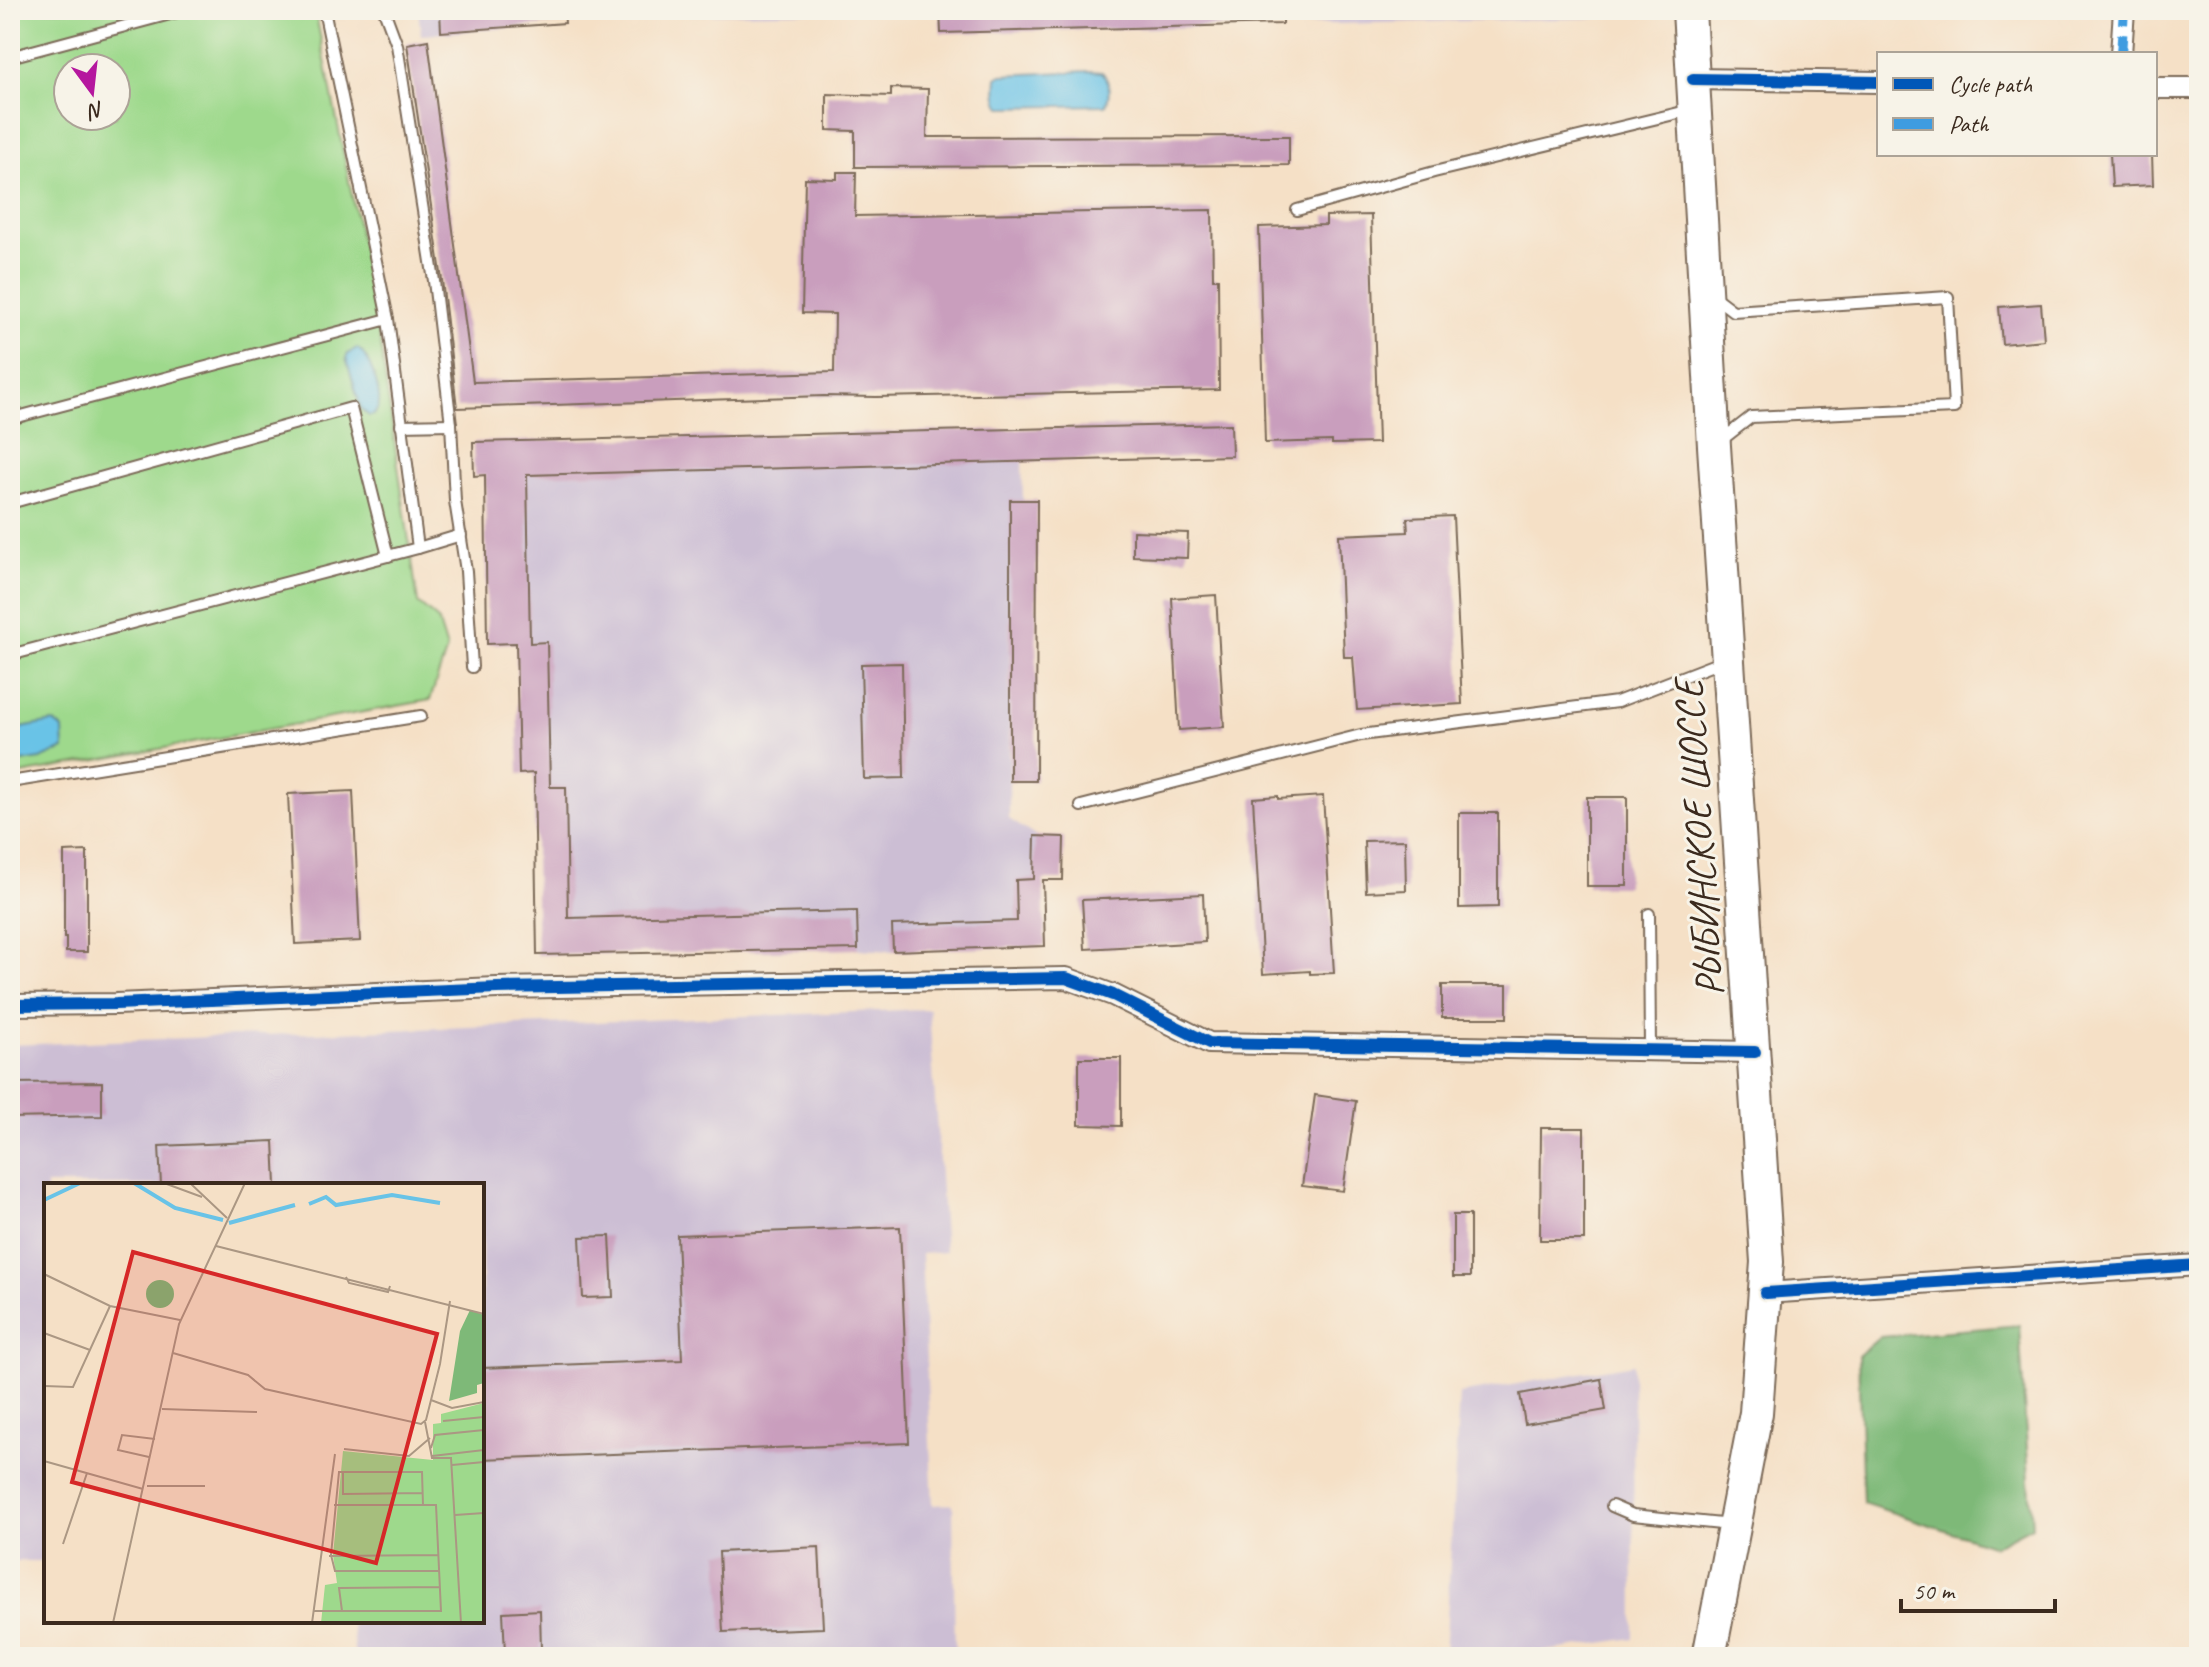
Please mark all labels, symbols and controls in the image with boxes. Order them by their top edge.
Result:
north arrow [52,52,132,132]
legend [1877,52,2157,156]
text: Cycle path [1949,69,2033,99]
text: N [83,95,107,127]
text: Path [1949,109,1990,139]
street label: РЫБИНСКОЕ ШОССЕ [1663,673,1735,998]
inset map [44,1183,484,1623]
scale bar [1901,1563,2055,1613]
text: 50 m [1913,1576,1956,1606]

